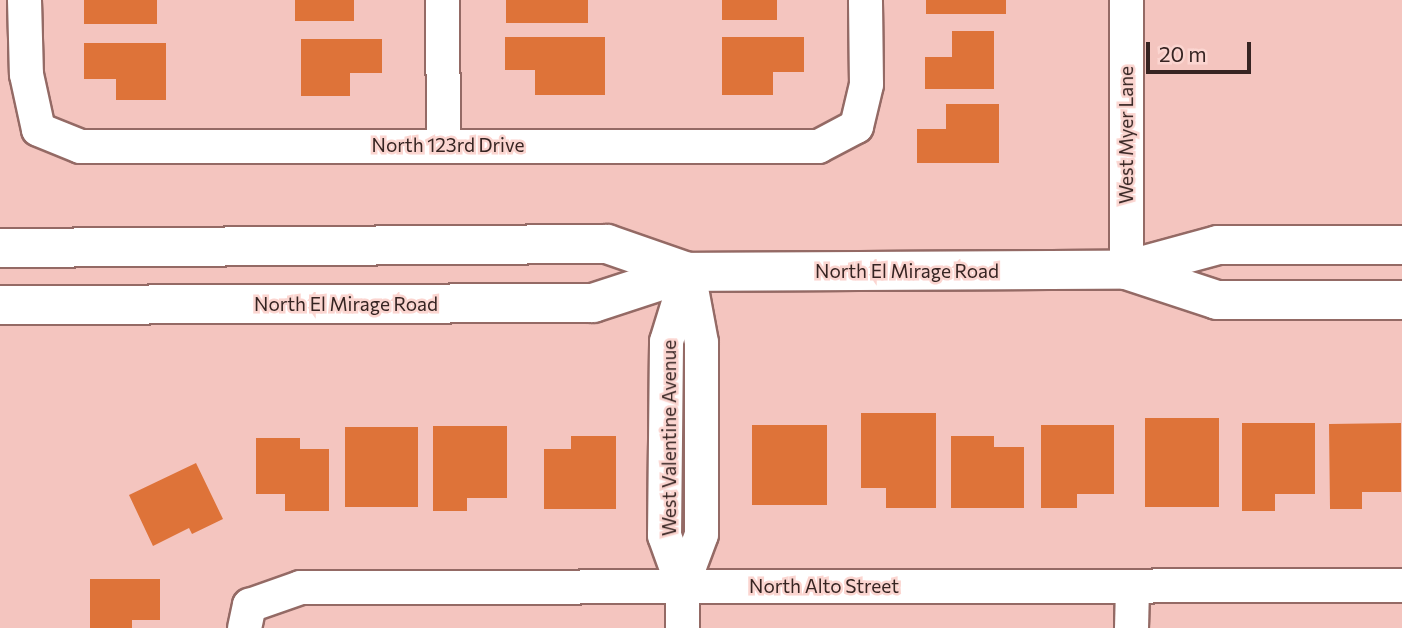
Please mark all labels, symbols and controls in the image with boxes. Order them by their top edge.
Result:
scale bar [1150,28,1255,72]
text: 20 m [1159,41,1207,66]
street label: West Myer Lane [1115,66,1137,204]
street label: North 123rd Drive [372,134,524,156]
street label: North El Mirage Road [815,260,999,282]
street label: North El Mirage Road [254,293,438,315]
street label: West Valentine Avenue [658,340,680,536]
street label: North Alto Street [749,575,899,597]

